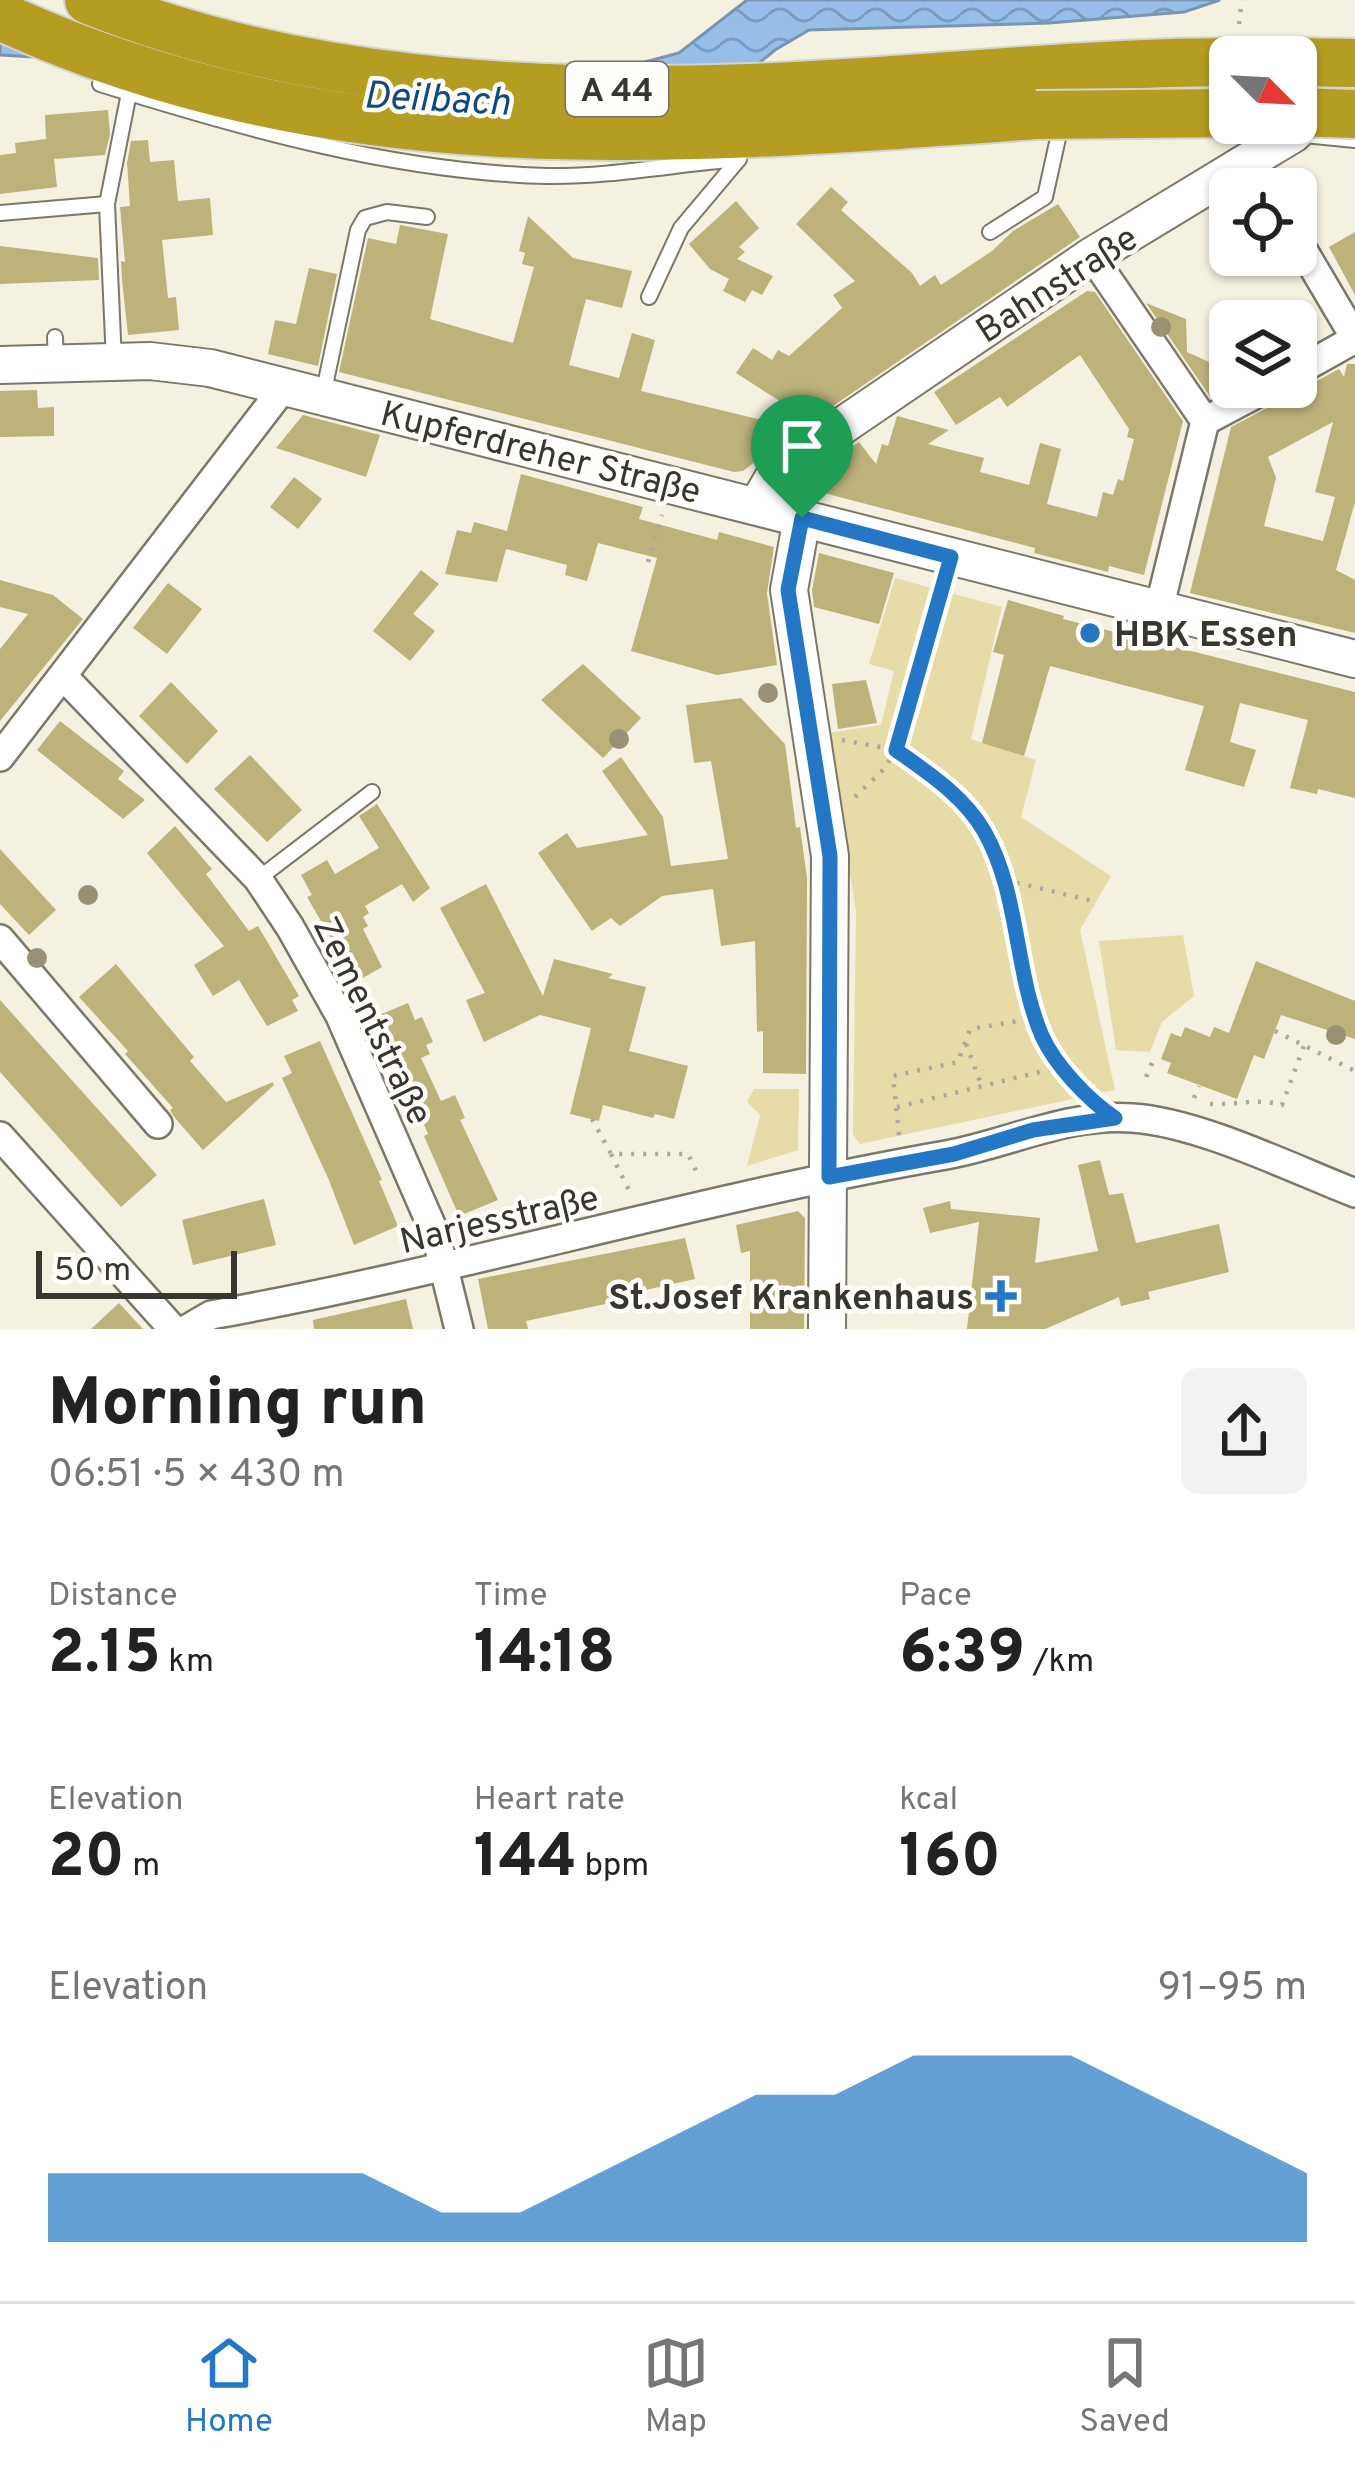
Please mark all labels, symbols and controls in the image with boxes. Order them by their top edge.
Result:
north arrow [1209,36,1317,144]
map controls [1209,36,1317,408]
road number: A 44 [566,62,668,116]
water label: Deilbach [362,73,511,130]
button: locate [1209,168,1317,276]
street label: Bahnstraße [968,217,1148,356]
button: layers [1209,300,1317,408]
street label: Kupferdreher Straße [375,393,705,517]
pin [751,395,853,518]
icon: arrive [769,413,835,479]
place label: HBK Essen [1114,614,1298,660]
marker: HBK Essen [1077,620,1103,646]
street label: Zementstraße [300,910,441,1134]
street label: Narjesstraße [396,1177,604,1267]
scale bar [36,1245,237,1298]
text: 50 m [54,1251,131,1293]
place label: St.Josef Krankenhaus [608,1277,974,1323]
marker: St.Josef Krankenhaus [985,1280,1017,1312]
text: Morning run [48,1365,427,1448]
button: share [1181,1368,1307,1494]
text: 06:51 · 5 × 430 m [48,1452,344,1501]
text: Distance [48,1576,178,1618]
text: Time [474,1576,547,1618]
text: Pace [899,1576,972,1618]
text: 2.15 [48,1618,161,1694]
text: 14:18 [474,1618,615,1694]
text: 6:39 [899,1618,1025,1694]
text: km [161,1642,214,1684]
text: /km [1025,1642,1094,1684]
text: Elevation [48,1780,184,1822]
text: Heart rate [474,1780,625,1822]
text: kcal [899,1780,958,1822]
text: 20 [48,1822,124,1898]
text: 144 [474,1822,577,1898]
text: 160 [899,1822,1001,1898]
text: m [124,1846,160,1888]
text: bpm [577,1846,649,1888]
text: Elevation [48,1965,208,2014]
text: 91–95 m [1158,1965,1307,2014]
tab: Home [185,2330,273,2444]
tab: Map [643,2330,709,2444]
tab: Saved [1079,2330,1170,2444]

